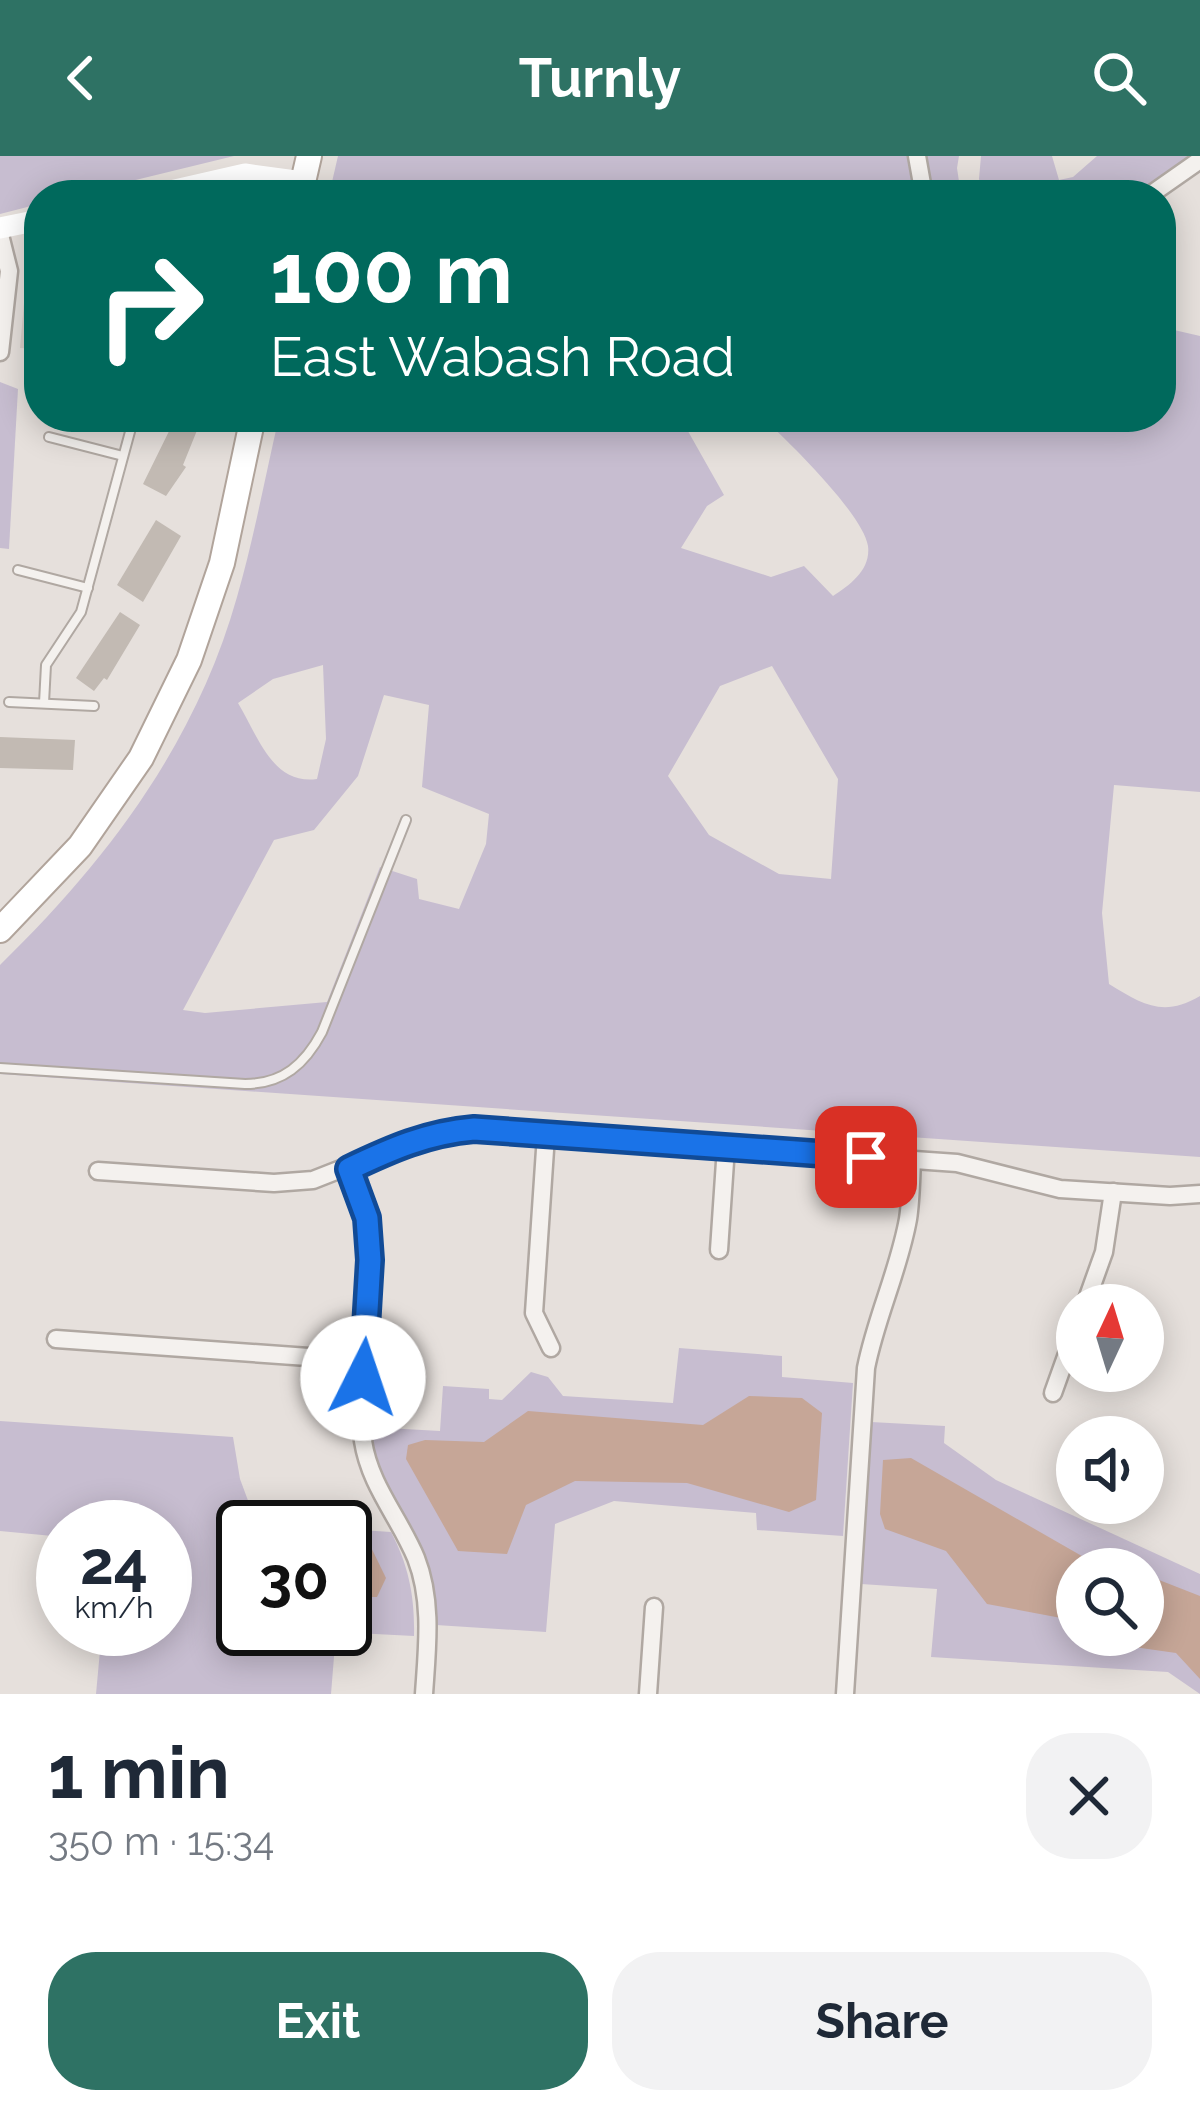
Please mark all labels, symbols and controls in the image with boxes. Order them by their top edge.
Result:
icon: back [48,45,114,111]
icon: search [1086,45,1152,111]
text: Turnly [519,46,681,110]
text: 100 m [270,224,513,323]
icon: right [72,228,228,384]
text: East Wabash Road [270,325,735,389]
pin [815,1106,917,1208]
icon: arrive [833,1124,899,1190]
north arrow [1056,1284,1164,1392]
map controls [1056,1284,1164,1656]
position arrow [300,1315,426,1441]
button: sound [1056,1416,1164,1524]
speed limit sign: 30 [216,1500,372,1656]
text: 24 [80,1528,148,1598]
button: search [1056,1548,1164,1656]
text: km/h [74,1590,154,1625]
text: 1 min [48,1730,230,1815]
button: close [1026,1733,1152,1859]
text: 350 m · 15:34 [48,1818,274,1864]
button: Exit [48,1952,588,2090]
button: Share [612,1952,1152,2090]

